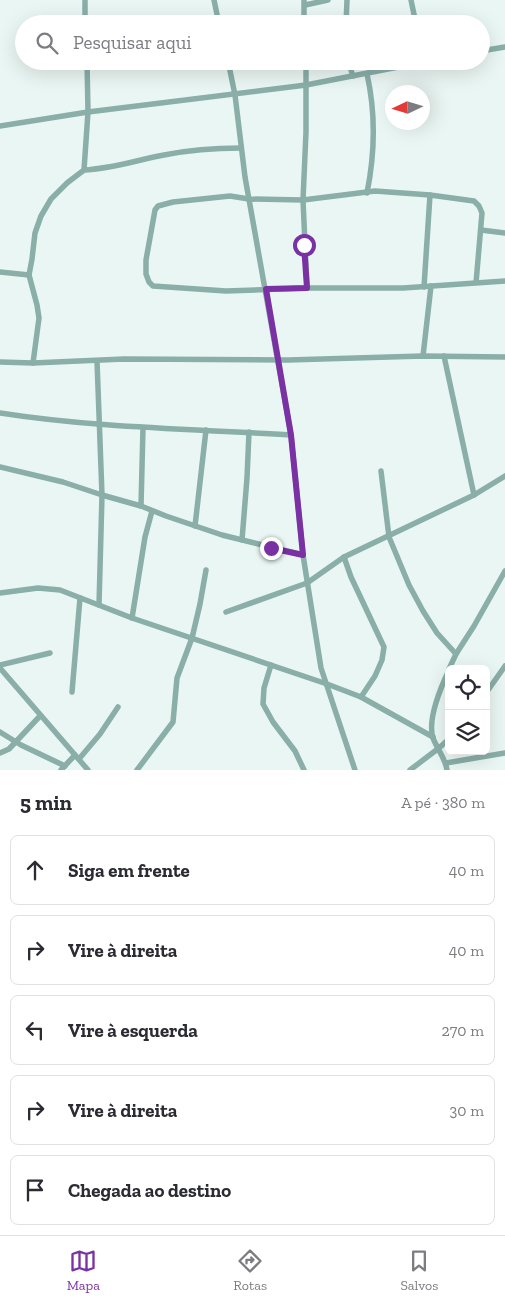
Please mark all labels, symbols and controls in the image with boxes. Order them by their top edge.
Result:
search box [15,15,490,70]
icon: search [33,29,61,57]
text: Pesquisar aqui [73,31,192,54]
north arrow [385,85,430,130]
route start [293,234,316,257]
route end [260,537,283,560]
map controls [445,665,490,755]
button: locate [445,665,490,710]
button: layers [445,710,490,755]
text: 5 min [20,790,72,815]
text: A pé · 380 m [401,793,485,812]
icon: ahead [21,856,49,884]
text: Siga em frente [68,859,190,882]
text: 40 m [449,861,484,880]
icon: right [21,936,49,964]
text: Vire à direita [68,939,177,962]
text: 40 m [449,941,484,960]
icon: left [21,1016,49,1044]
text: Vire à esquerda [68,1019,198,1042]
text: 270 m [442,1021,484,1040]
icon: right [21,1096,49,1124]
text: Vire à direita [68,1099,177,1122]
text: 30 m [450,1101,484,1120]
icon: arrive [21,1176,49,1204]
text: Chegada ao destino [68,1179,231,1202]
tab: Mapa [67,1247,100,1294]
tab: Rotas [233,1247,267,1294]
tab: Salvos [400,1247,438,1294]

